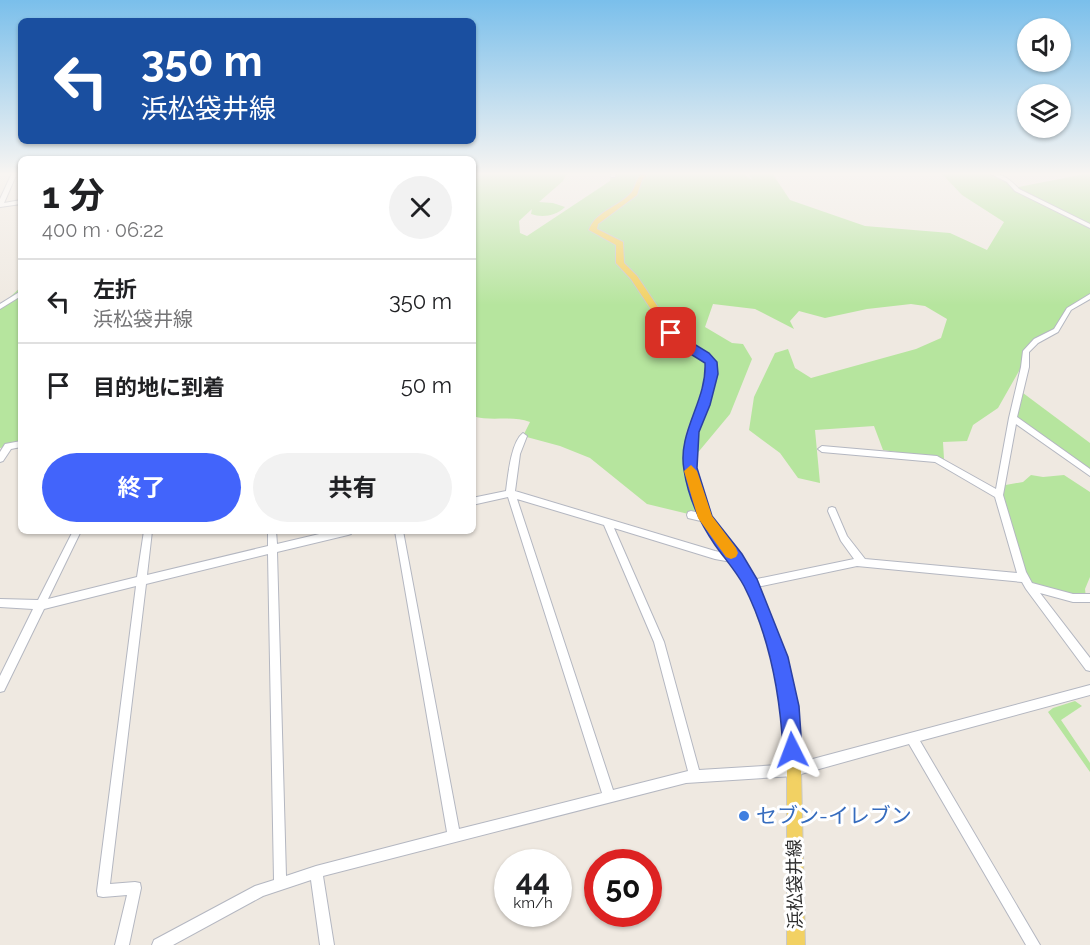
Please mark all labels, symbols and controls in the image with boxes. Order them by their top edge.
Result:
map controls [1017,18,1071,138]
button: sound [1017,18,1071,72]
text: 350 m [141,37,263,86]
icon: left [42,42,120,120]
button: layers [1017,84,1071,138]
text: 浜松袋井線 [141,93,276,124]
text: 1 分 [42,174,104,216]
button: close [389,176,452,239]
text: 400 m · 06:22 [42,218,164,242]
text: 左折 [93,276,137,302]
icon: left [42,285,75,318]
text: 350 m [389,288,452,314]
text: 浜松袋井線 [93,307,193,331]
pin [645,307,696,358]
icon: arrive [654,316,687,349]
icon: arrive [42,369,75,402]
text: 50 m [401,372,452,398]
text: 目的地に到着 [93,374,225,400]
button: 終了 [42,453,241,522]
button: 共有 [253,453,452,522]
position arrow [760,718,824,782]
place label: セブン-イレブン [756,803,912,828]
marker: セブン-イレブン [737,809,751,823]
street label: 浜松袋井線 [783,839,806,929]
speed limit sign: 50 [584,849,662,927]
text: 44 [516,863,550,898]
text: km/h [513,894,553,912]

